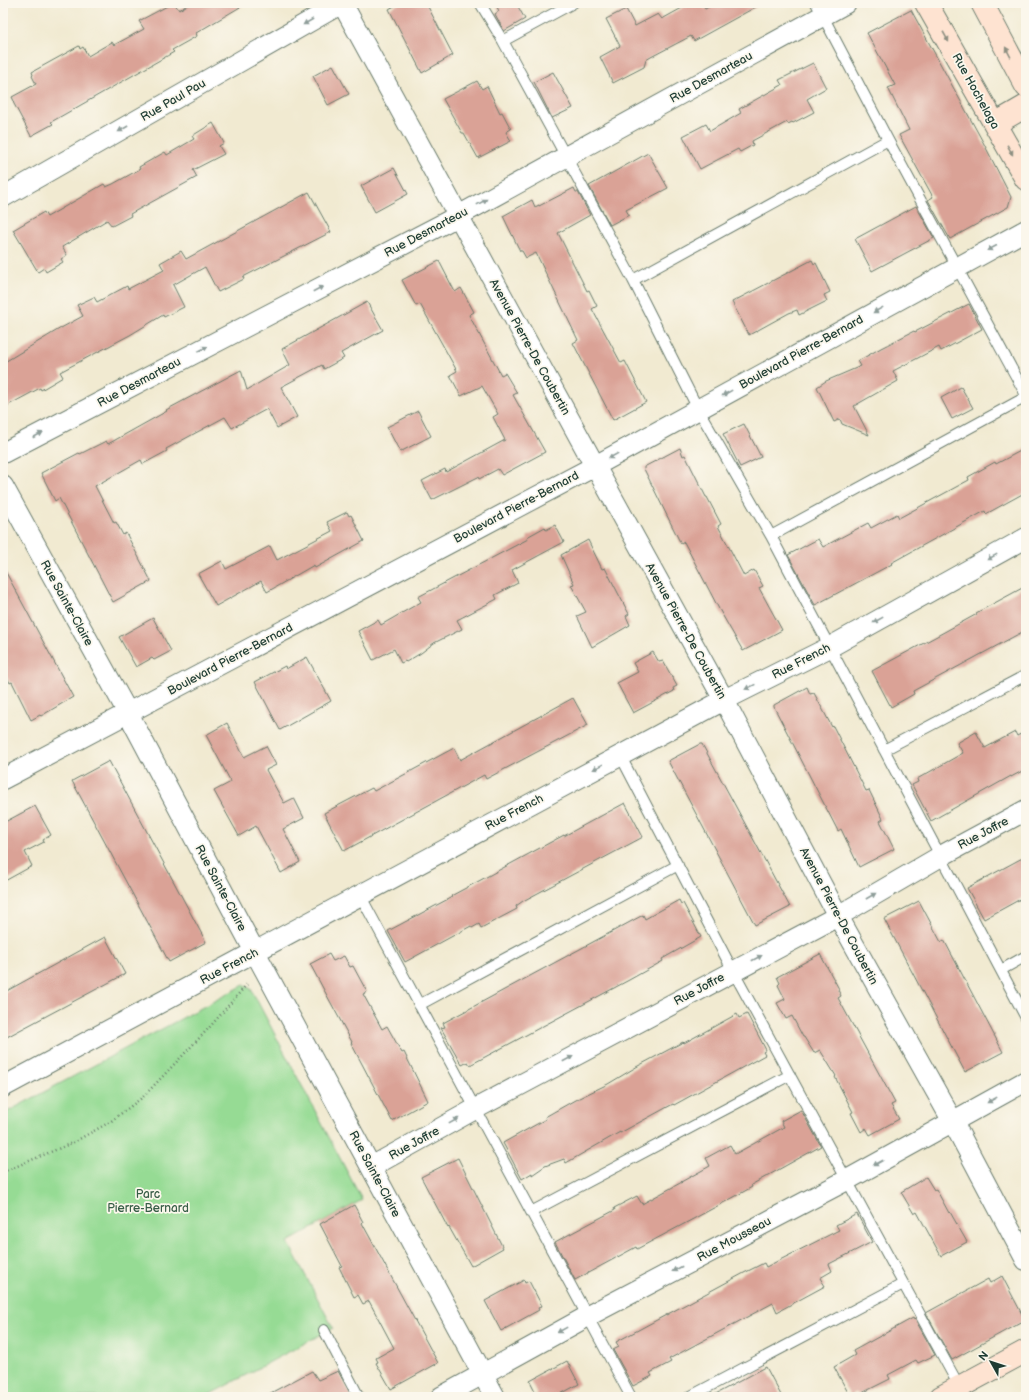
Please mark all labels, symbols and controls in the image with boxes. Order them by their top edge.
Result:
one-way arrow [302,19,314,26]
one-way arrow [942,31,949,43]
one-way arrow [1005,46,1011,58]
street label: Rue Desmarteau [667,49,755,106]
street label: Rue Hochelaga [949,51,1003,132]
street label: Rue Paul Pau [138,76,208,125]
one-way arrow [117,125,129,132]
one-way arrow [1006,144,1013,156]
one-way arrow [477,199,488,206]
street label: Rue Desmarteau [382,204,471,261]
one-way arrow [986,245,998,251]
street label: Avenue Pierre-De Coubertin [486,277,573,418]
one-way arrow [312,286,324,292]
one-way arrow [872,307,883,314]
street label: Boulevard Pierre-Bernard [737,312,866,393]
one-way arrow [197,346,208,352]
street label: Rue Desmarteau [95,354,184,411]
one-way arrow [721,390,733,397]
one-way arrow [32,432,43,438]
one-way arrow [607,452,619,459]
street label: Boulevard Pierre-Bernard [451,468,581,547]
one-way arrow [986,554,998,561]
street label: Rue Sainte-Claire [37,558,96,649]
street label: Avenue Pierre-De Coubertin [642,561,729,702]
one-way arrow [872,617,884,624]
street label: Boulevard Pierre-Bernard [165,620,295,699]
street label: Rue French [769,640,833,683]
one-way arrow [745,684,756,690]
one-way arrow [593,764,604,770]
street label: Rue French [483,791,546,834]
street label: Rue Joffre [955,814,1011,853]
street label: Rue Sainte-Claire [191,842,250,934]
street label: Avenue Pierre-De Coubertin [796,845,881,988]
one-way arrow [865,893,877,900]
street label: Rue French [198,945,261,988]
one-way arrow [751,955,763,962]
street label: Rue Joffre [671,970,727,1009]
one-way arrow [563,1056,574,1063]
one-way arrow [986,1097,998,1103]
one-way arrow [448,1118,460,1124]
street label: Rue Joffre [386,1123,442,1163]
street label: Rue Sainte-Claire [345,1128,404,1220]
one-way arrow [872,1159,884,1166]
park label: Parc Pierre-Bernard [107,1187,189,1216]
street label: Rue Mousseau [695,1214,774,1265]
one-way arrow [671,1266,682,1273]
one-way arrow [556,1327,568,1334]
north arrow [971,1342,1011,1382]
text: N [976,1349,991,1363]

